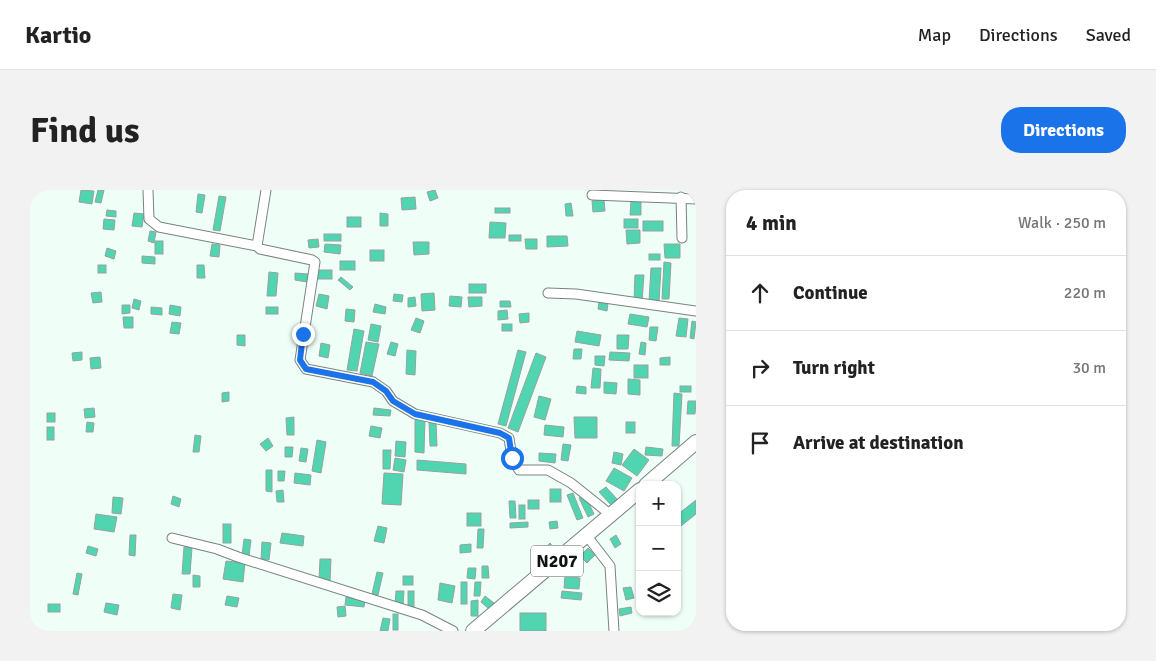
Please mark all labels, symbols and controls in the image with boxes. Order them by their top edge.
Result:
text: Kartio [25,20,91,50]
text: Map [918,24,951,46]
text: Directions [979,24,1058,46]
text: Saved [1086,24,1131,46]
button: Directions [1001,107,1126,153]
text: Find us [30,109,140,152]
text: 4 min [746,210,797,236]
text: Walk · 250 m [1018,213,1106,233]
icon: ahead [746,279,774,307]
text: Continue [793,281,868,305]
text: 220 m [1064,283,1106,303]
route end [292,323,315,346]
icon: right [746,354,774,382]
text: Turn right [793,356,875,380]
text: 30 m [1072,358,1106,378]
icon: arrive [746,429,774,457]
text: Arrive at destination [793,431,964,455]
route start [501,447,524,470]
map controls [636,481,681,616]
button: + [636,481,681,526]
button: − [636,526,681,571]
road number: N207 [531,546,583,576]
button: layers [636,571,681,616]

